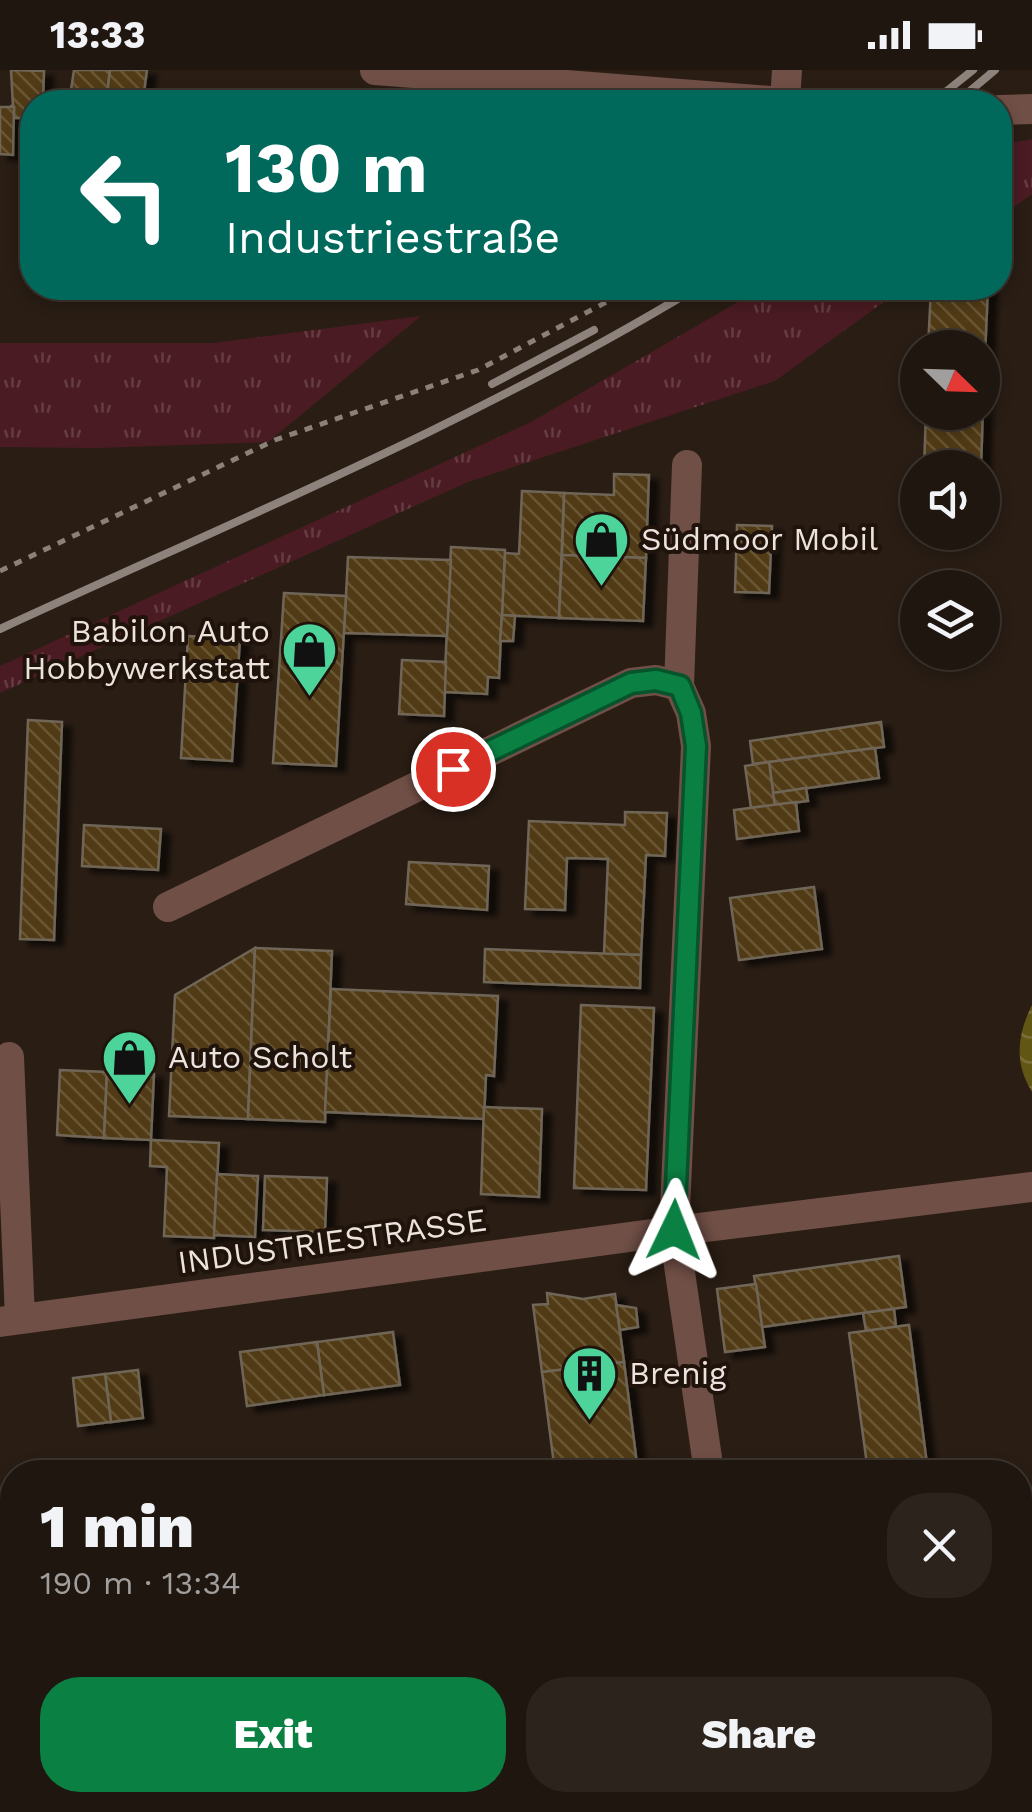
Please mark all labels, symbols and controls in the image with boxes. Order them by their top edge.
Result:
text: 13:33 [50,13,145,57]
text: 130 m [225,127,428,209]
icon: left [60,130,190,260]
text: Industriestraße [225,211,560,264]
north arrow [900,330,1000,430]
map controls [900,330,1000,670]
button: sound [900,450,1000,550]
shop icon: Südmoor Mobil [572,509,632,588]
place label: Südmoor Mobil [641,520,878,558]
button: layers [900,570,1000,670]
place label: Babilon Auto Hobbywerkstatt [23,612,270,687]
shop icon: Babilon Auto Hobbywerkstatt [279,619,339,698]
pin [411,727,496,812]
icon: arrive [426,742,481,797]
shop icon: Auto Scholt [99,1027,159,1106]
place label: Auto Scholt [168,1038,352,1076]
position arrow [622,1178,726,1282]
street label: INDUSTRIESTRASSE [175,1201,489,1281]
building icon: Brenig [560,1343,620,1422]
place label: Brenig [629,1354,727,1392]
text: 1 min [40,1491,194,1562]
button: close [887,1493,992,1598]
text: 190 m · 13:34 [40,1564,241,1602]
button: Exit [40,1677,506,1792]
button: Share [526,1677,992,1792]

